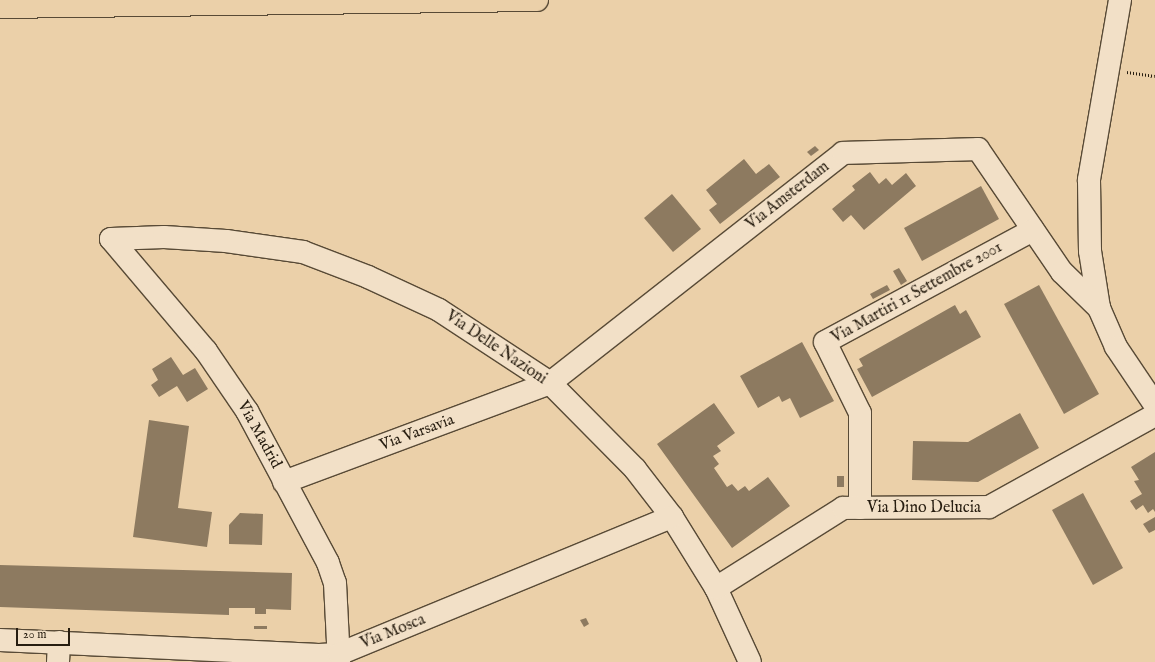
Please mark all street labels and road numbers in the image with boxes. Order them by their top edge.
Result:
street label: Via Amsterdam [743,158,833,234]
street label: Via Martiri 11 Settembre 2001 [828,238,1006,348]
street label: Via Delle Nazioni [442,307,550,389]
street label: Via Madrid [233,398,285,472]
street label: Via Varsavia [377,411,457,455]
street label: Via Dino Delucia [867,498,981,518]
street label: Via Mosca [358,610,428,654]

